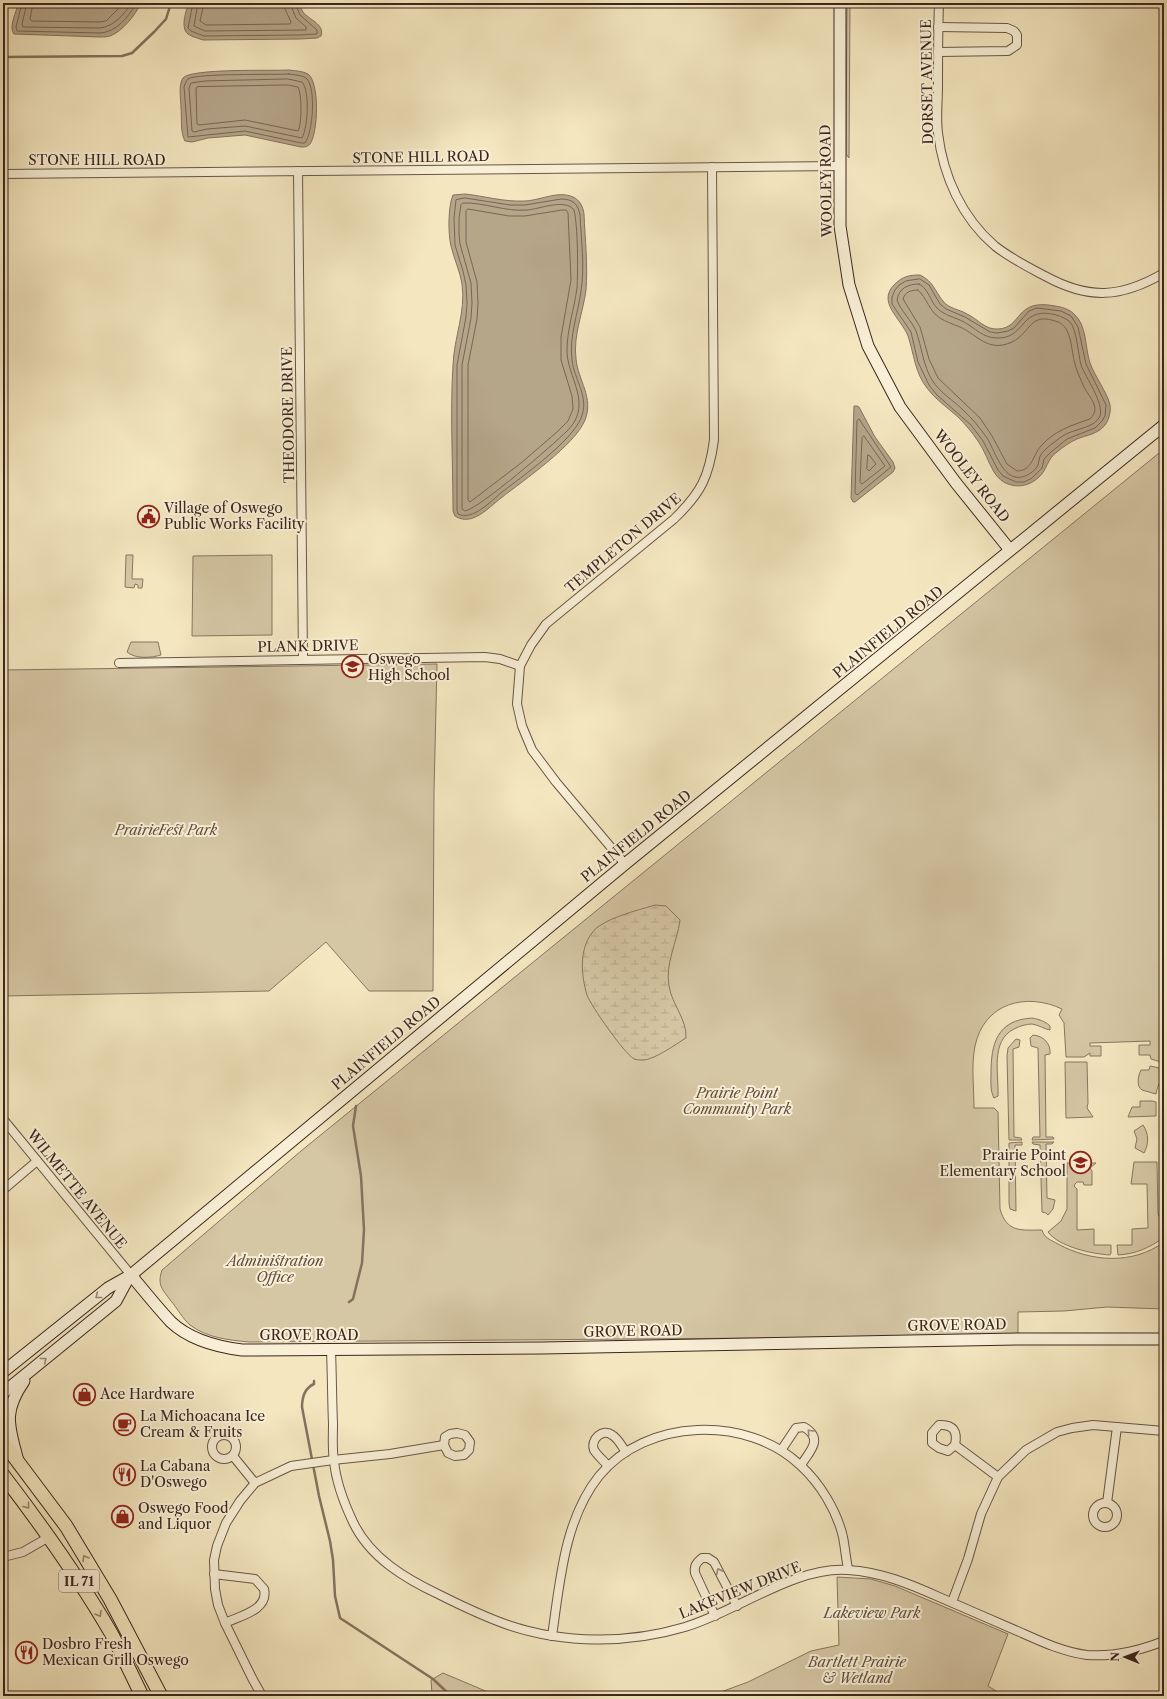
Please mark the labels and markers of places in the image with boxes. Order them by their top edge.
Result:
place label: Village of Oswego Public Works Facility [163,499,305,533]
public building icon: Village of Oswego Public Works Facility [135,503,161,529]
place label: Oswego High School [368,650,450,684]
school or university icon: Oswego High School [340,654,366,680]
place label: Prairie Point Elementary School [940,1146,1066,1180]
school or university icon: Prairie Point Elementary School [1068,1150,1094,1176]
shop icon: Ace Hardware [71,1381,97,1407]
place label: Ace Hardware [99,1385,195,1403]
place label: La Michoacana Ice Cream & Fruits [140,1407,265,1441]
cafe icon: La Michoacana Ice Cream & Fruits [112,1411,138,1437]
place label: La Cabana D'Oswego [140,1457,211,1491]
restaurant icon: La Cabana D'Oswego [111,1461,137,1487]
place label: Oswego Food and Liquor [138,1499,229,1533]
shop icon: Oswego Food and Liquor [109,1503,135,1529]
place label: Dosbro Fresh Mexican Grill Oswego [42,1635,189,1669]
restaurant icon: Dosbro Fresh Mexican Grill Oswego [14,1639,40,1665]

